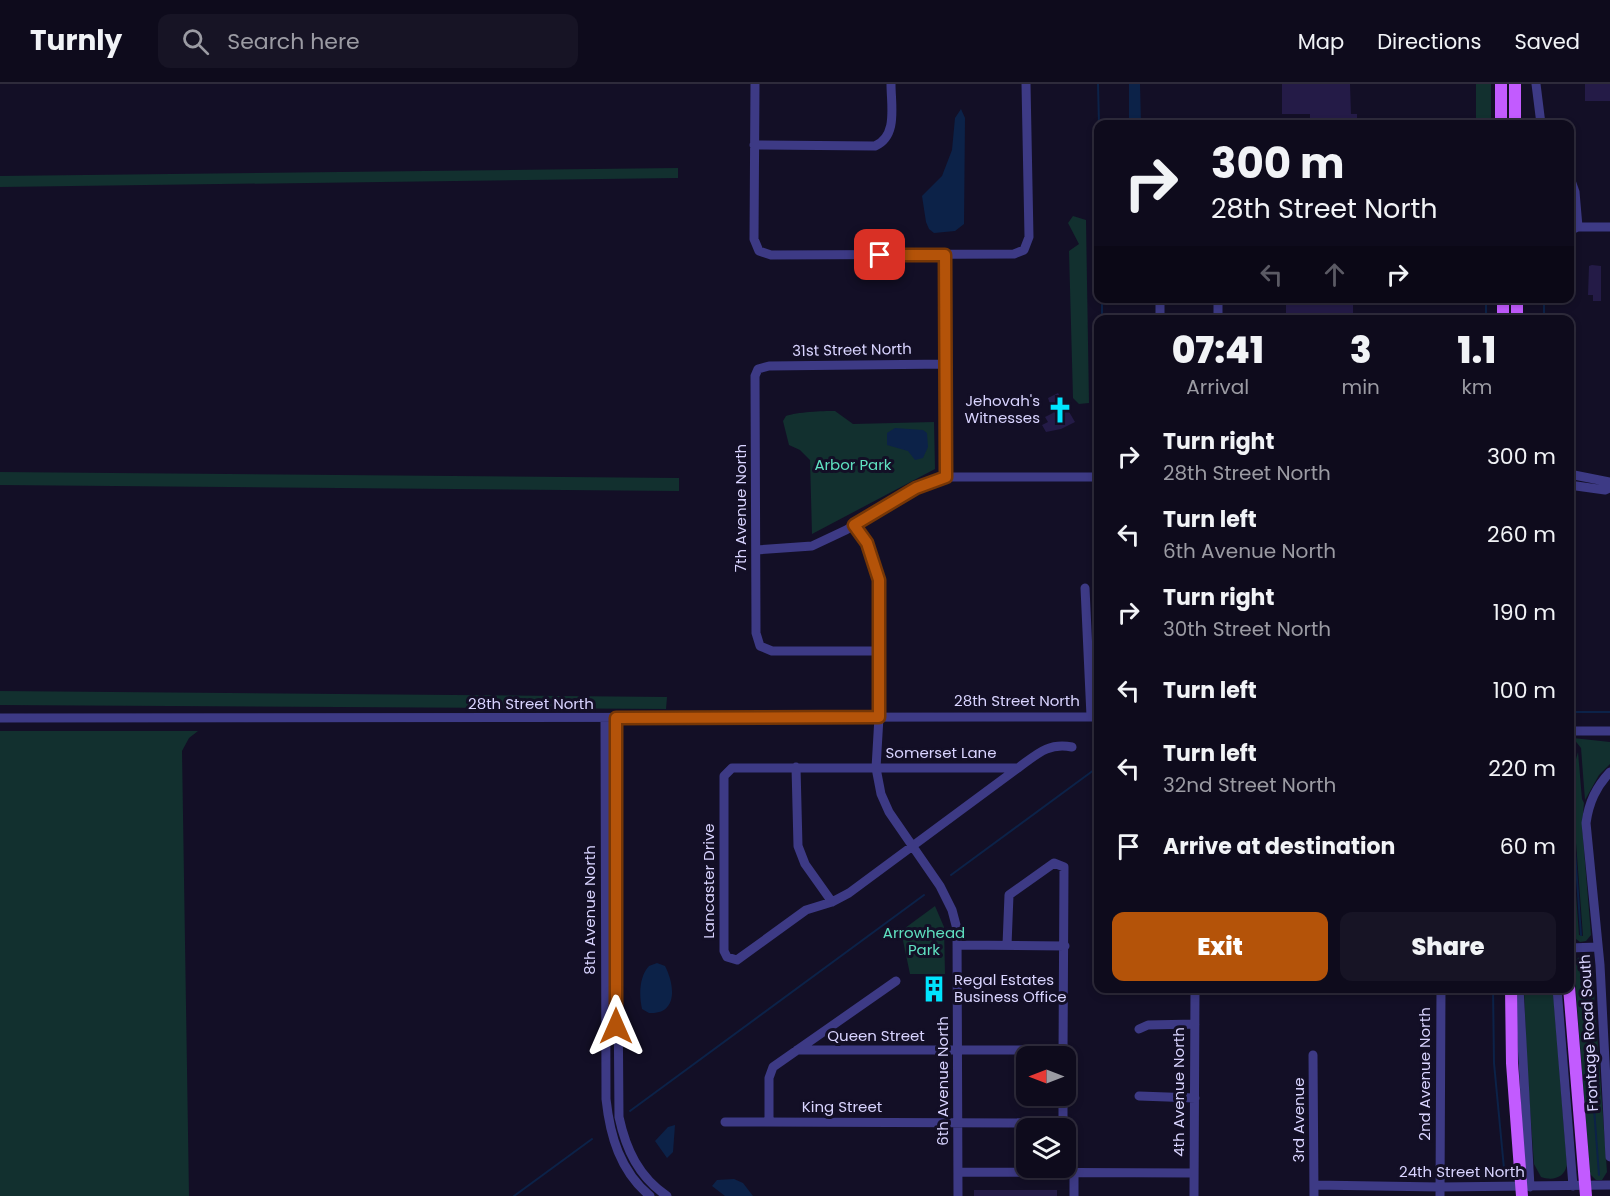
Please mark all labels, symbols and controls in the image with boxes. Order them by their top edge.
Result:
search box [158,14,578,68]
text: Turnly [30,21,122,60]
icon: search [179,25,212,58]
text: Search here [227,26,360,57]
text: Map [1298,27,1344,56]
text: Directions [1377,27,1481,56]
text: Saved [1514,27,1580,56]
text: 300 m [1211,134,1345,193]
icon: right [1112,144,1190,222]
text: 28th Street North [1211,190,1438,227]
pin [854,229,905,280]
icon: arrive [863,238,896,271]
icon: left [1255,258,1288,291]
icon: ahead [1318,258,1351,291]
icon: right [1381,258,1414,291]
text: 07:41 [1172,325,1264,376]
text: 3 [1350,325,1372,376]
text: 1.1 [1458,325,1496,376]
street label: 31st Street North [792,338,912,361]
text: Arrival [1186,373,1249,401]
text: min [1342,373,1380,401]
text: km [1461,373,1492,401]
place label: Jehovah's Witnesses [965,390,1040,428]
church icon: Jehovah's Witnesses [1045,395,1075,425]
text: Turn right [1163,426,1274,457]
icon: right [1112,440,1145,473]
text: 300 m [1487,441,1556,472]
street label: 7th Avenue North [730,444,751,572]
park label: Arbor Park [814,454,892,475]
text: 28th Street North [1163,459,1331,487]
text: Turn left [1163,504,1257,535]
icon: left [1112,518,1145,551]
text: 260 m [1487,519,1556,550]
text: 6th Avenue North [1163,537,1336,565]
text: Turn right [1163,582,1274,613]
icon: right [1112,596,1145,629]
text: 190 m [1493,597,1556,628]
text: 30th Street North [1163,615,1331,643]
icon: left [1112,674,1145,707]
text: Turn left [1163,675,1257,706]
text: 100 m [1493,675,1556,706]
street label: 28th Street North [954,690,1080,711]
street label: 28th Street North [468,693,594,714]
text: Turn left [1163,738,1257,769]
street label: Somerset Lane [886,742,996,763]
icon: left [1112,752,1145,785]
text: 220 m [1488,753,1556,784]
text: 32nd Street North [1163,771,1336,799]
street label: Lancaster Drive [698,823,719,939]
icon: arrive [1112,830,1145,863]
text: Arrive at destination [1163,831,1395,862]
text: 60 m [1500,831,1556,862]
street label: 8th Avenue North [579,845,600,975]
button: Exit [1112,912,1328,981]
button: Share [1340,912,1556,981]
park label: Arrowhead Park [883,922,965,960]
street label: Frontage Road South [1574,954,1603,1112]
place label: Regal Estates Business Office [954,969,1067,1007]
building icon: Regal Estates Business Office [919,974,949,1004]
position arrow [584,994,648,1058]
street label: 2nd Avenue North [1414,1007,1435,1141]
street label: 6th Avenue North [932,1016,953,1146]
street label: Queen Street [827,1025,925,1046]
street label: 4th Avenue North [1168,1027,1189,1157]
north arrow [1016,1046,1076,1106]
map controls [1016,1046,1076,1178]
street label: 3rd Avenue [1288,1078,1309,1162]
street label: King Street [802,1096,882,1117]
button: layers [1016,1118,1076,1178]
street label: 24th Street North [1399,1161,1525,1182]

